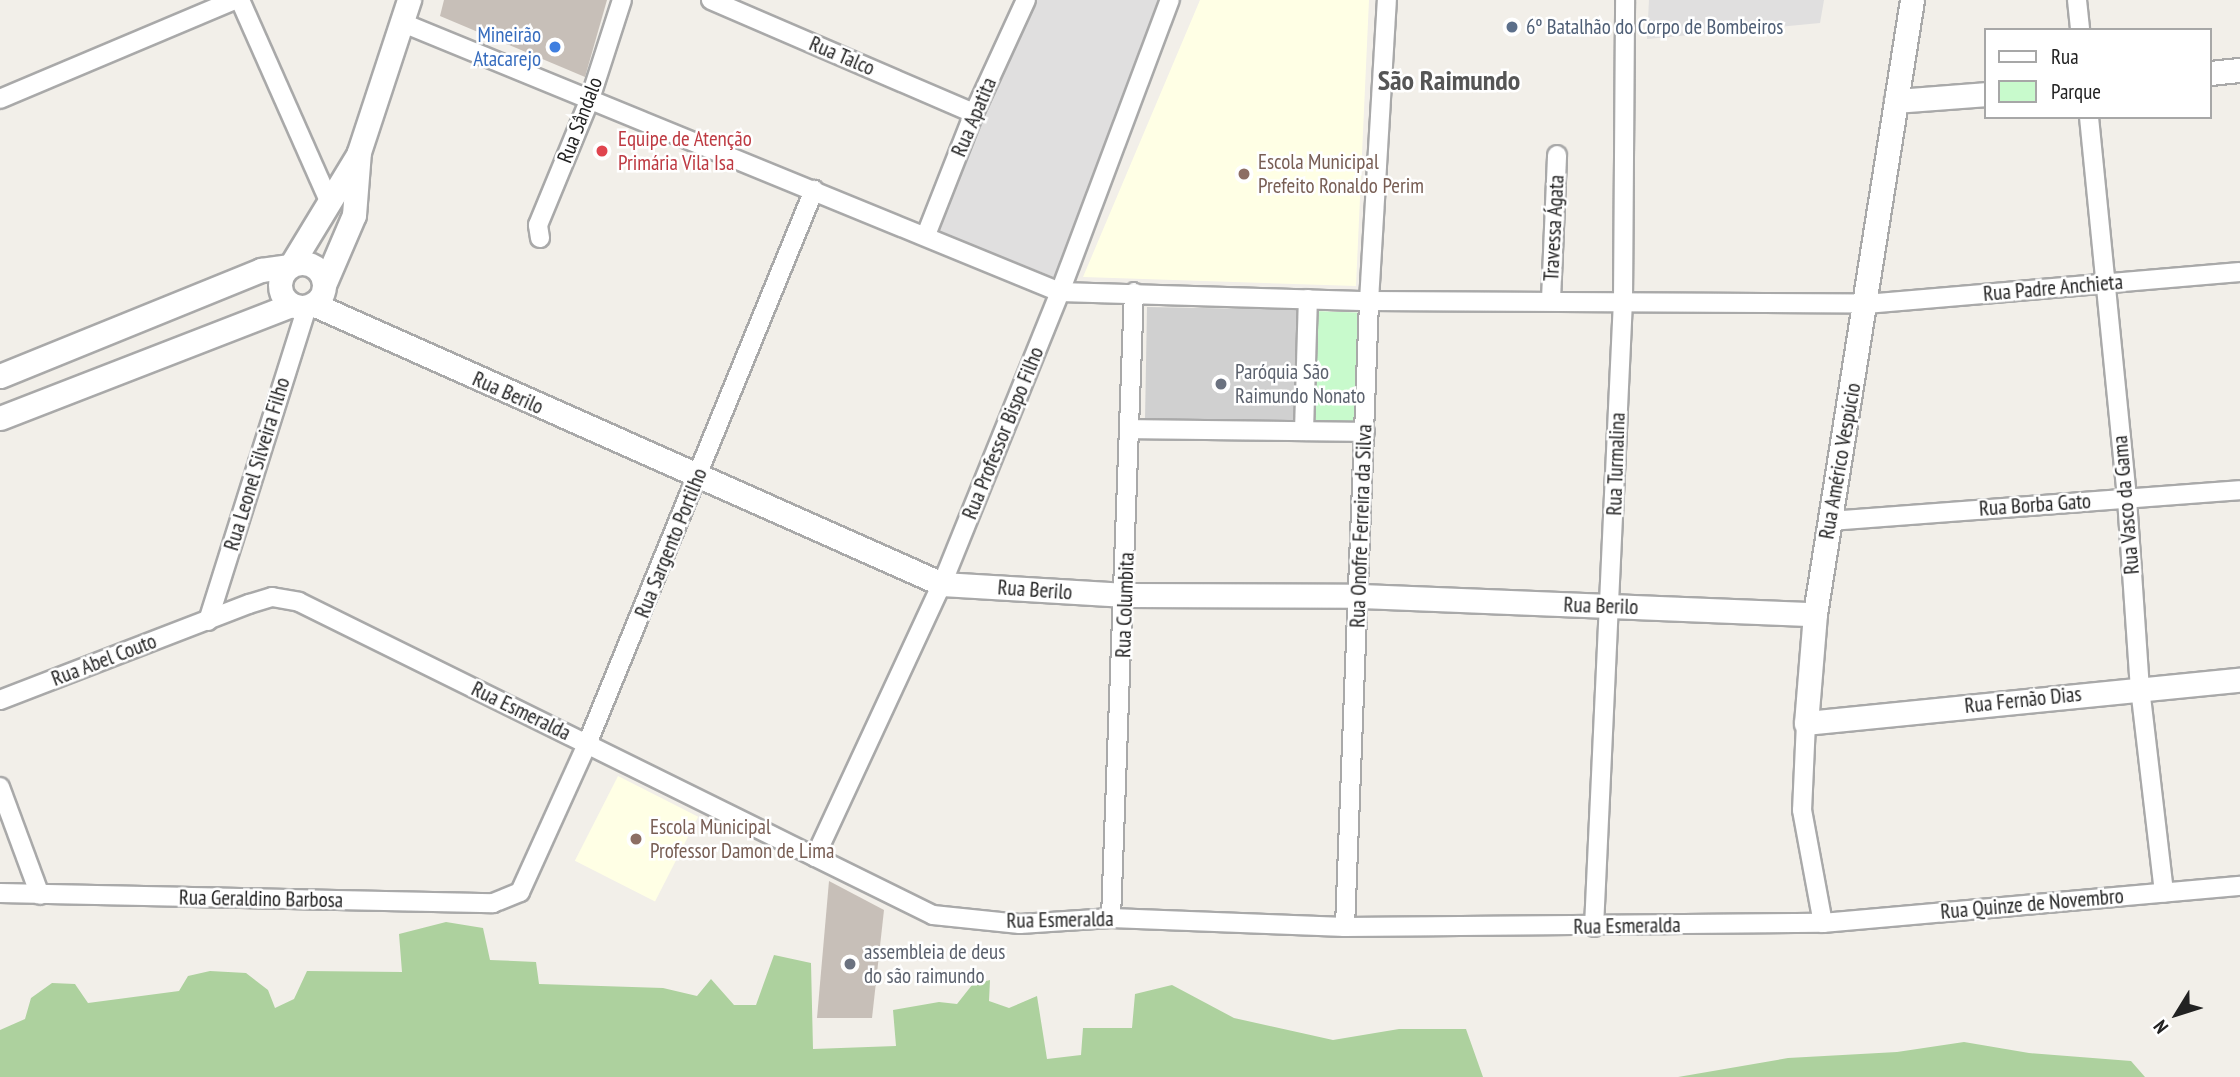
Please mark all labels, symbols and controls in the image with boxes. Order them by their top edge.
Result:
place label: 6º Batalhão do Corpo de Bombeiros [1526,14,1783,40]
marker: 6º Batalhão do Corpo de Bombeiros [1504,19,1520,35]
place label: Mineirão Atacarejo [473,22,541,72]
legend [1984,28,2212,119]
street label: Rua Talco [805,31,879,81]
marker: Mineirão Atacarejo [547,39,563,55]
text: Rua [2051,43,2079,70]
district label: São Raimundo [1378,63,1520,97]
street label: Rua Sândalo [552,73,608,167]
street label: Rua Apatita [946,73,1002,161]
text: Parque [2051,78,2101,105]
place label: Equipe de Atenção Primária Vila Isa [618,126,752,176]
marker: Equipe de Atenção Primária Vila Isa [592,141,612,161]
place label: Escola Municipal Prefeito Ronaldo Perim [1258,149,1424,199]
marker: Escola Municipal Prefeito Ronaldo Perim [1236,166,1252,182]
street label: Travessa Ágata [1539,174,1569,282]
street label: Rua Padre Anchieta [1982,269,2124,307]
street label: Rua Professor Bispo Filho [957,343,1049,523]
place label: Paróquia São Raimundo Nonato [1235,359,1365,409]
street label: Rua Berilo [469,366,547,420]
street label: Rua Leonel Silveira Filho [219,374,295,554]
marker: Paróquia São Raimundo Nonato [1213,376,1229,392]
street label: Rua Américo Vespúcio [1814,380,1866,542]
street label: Rua Turmalina [1602,412,1630,516]
street label: Rua Onofre Ferreira da Silva [1345,424,1377,628]
street label: Rua Vasco da Gama [2107,434,2145,576]
street label: Rua Sargento Portilho [630,465,712,621]
street label: Rua Borba Gato [1978,489,2092,521]
street label: Rua Columbita [1111,552,1139,658]
street label: Rua Berilo [997,575,1073,605]
street label: Rua Berilo [1563,592,1639,620]
street label: Rua Abel Couto [48,628,160,692]
street label: Rua Esmeralda [467,676,575,746]
street label: Rua Fernão Dias [1963,681,2083,719]
place label: Escola Municipal Professor Damon de Lima [650,814,834,864]
marker: Escola Municipal Professor Damon de Lima [628,831,644,847]
street label: Rua Quinze de Novembro [1939,883,2125,925]
street label: Rua Geraldino Barbosa [179,885,343,913]
street label: Rua Esmeralda [1006,906,1114,934]
street label: Rua Esmeralda [1573,912,1681,940]
place label: assembleia de deus do são raimundo [864,939,1005,989]
marker: assembleia de deus do são raimundo [842,956,858,972]
north arrow [2142,979,2212,1049]
text: N [2148,1016,2173,1038]

